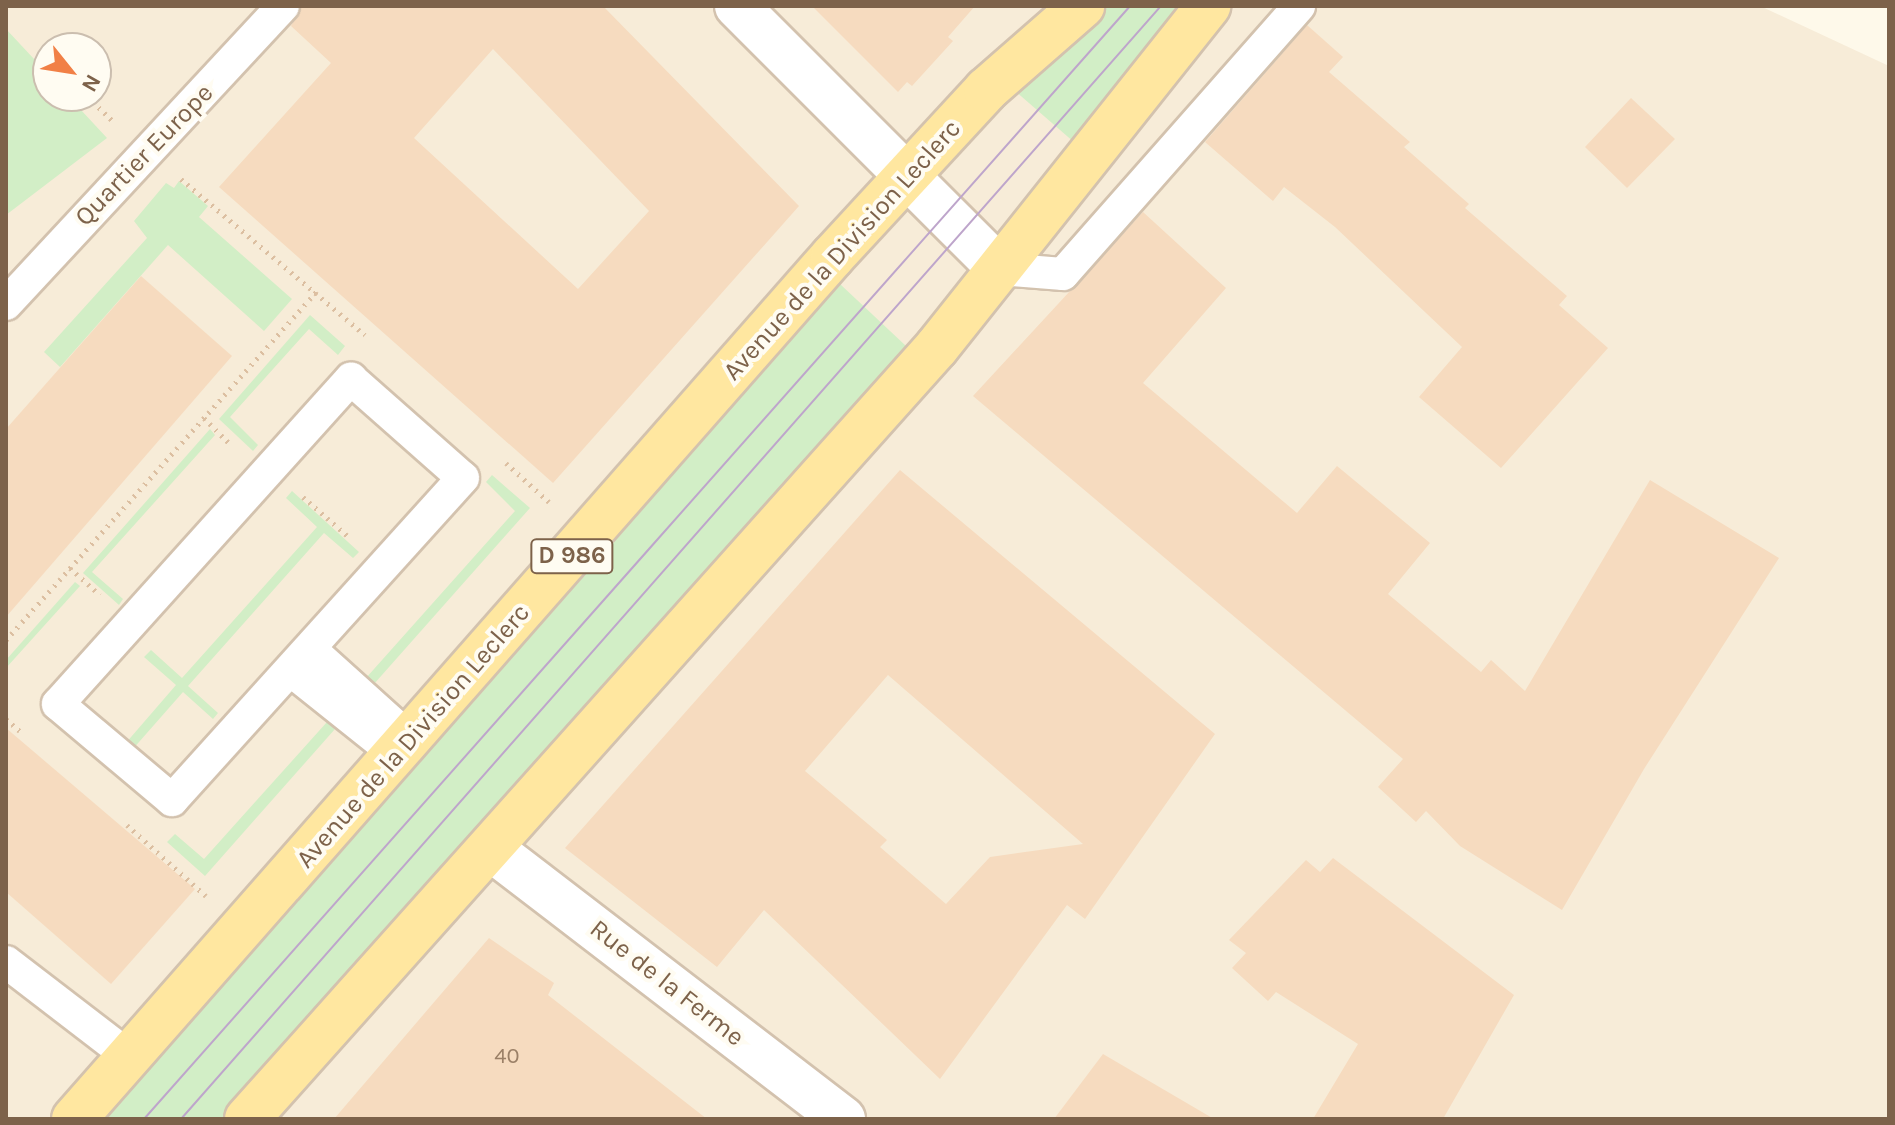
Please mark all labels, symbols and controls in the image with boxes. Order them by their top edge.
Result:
north arrow [32,32,112,112]
text: N [76,70,106,96]
street label: Quartier Europe [68,77,220,233]
street label: Avenue de la Division Leclerc [717,113,967,387]
road number: D 986 [530,536,614,576]
street label: Avenue de la Division Leclerc [290,597,536,875]
street label: Rue de la Ferme [584,913,750,1053]
house number: 40 [494,1044,520,1070]

